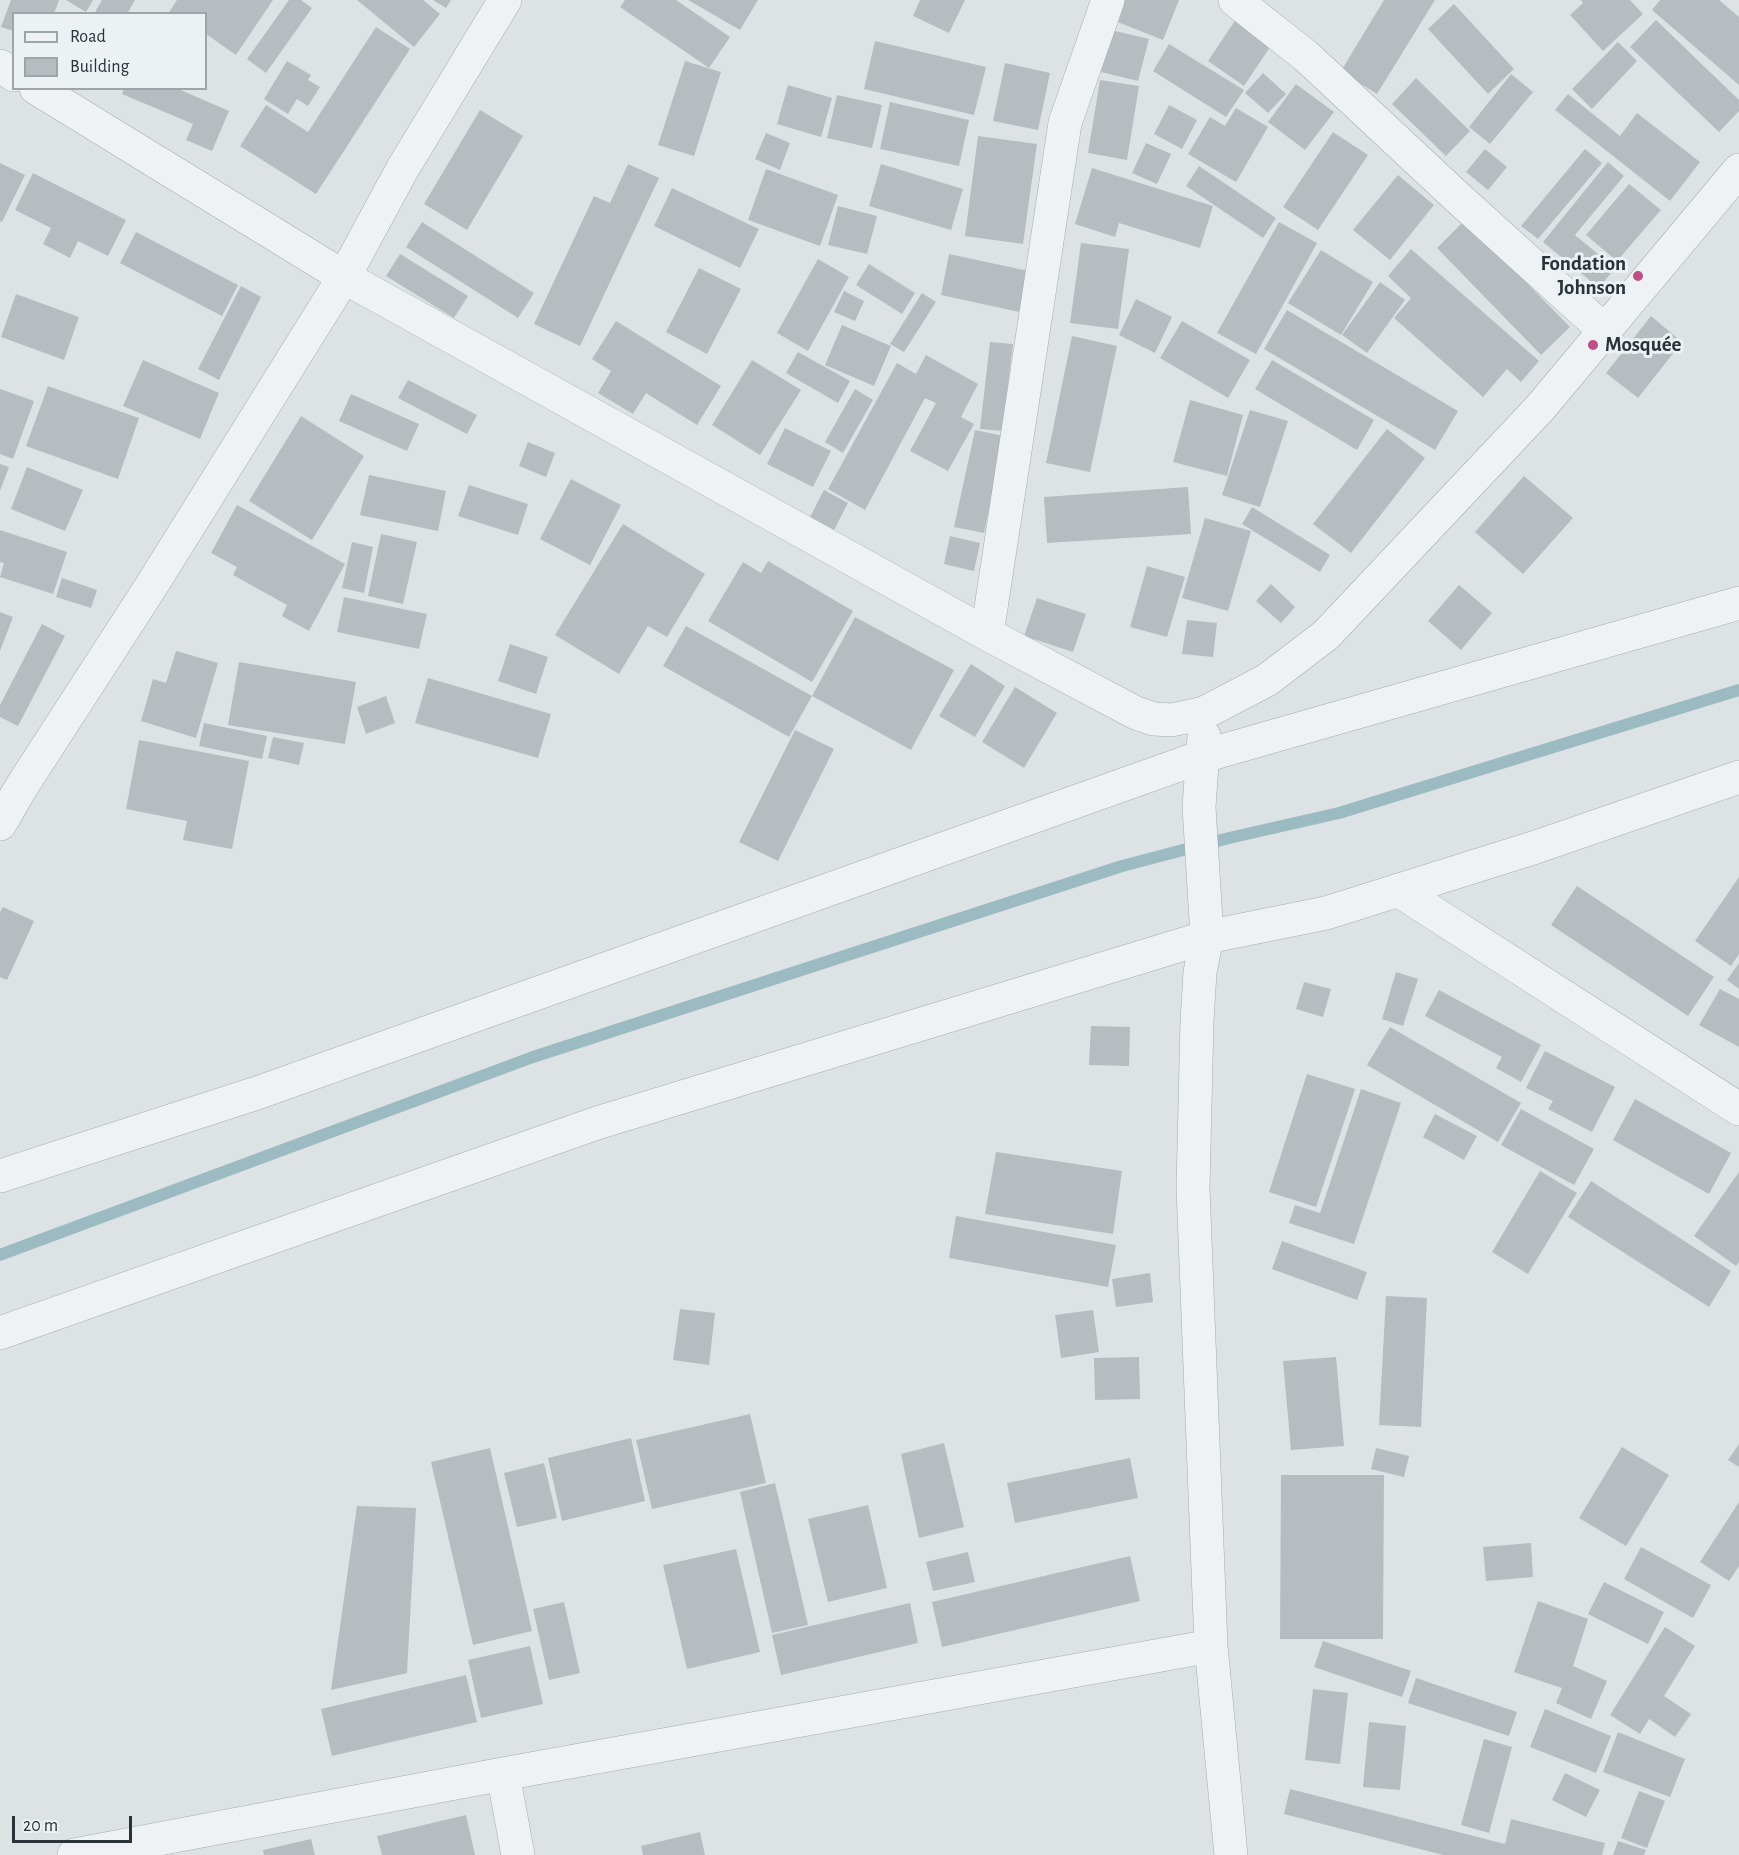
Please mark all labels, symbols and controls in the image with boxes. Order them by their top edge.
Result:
legend [12,12,207,90]
text: Road [70,28,106,46]
text: Building [70,58,129,76]
place label: Fondation Johnson [1541,251,1626,301]
marker: Fondation Johnson [1631,269,1645,283]
place label: Mosquée [1605,332,1682,358]
marker: Mosquée [1586,338,1600,352]
scale bar [15,1804,135,1842]
text: 20 m [23,1817,58,1835]

